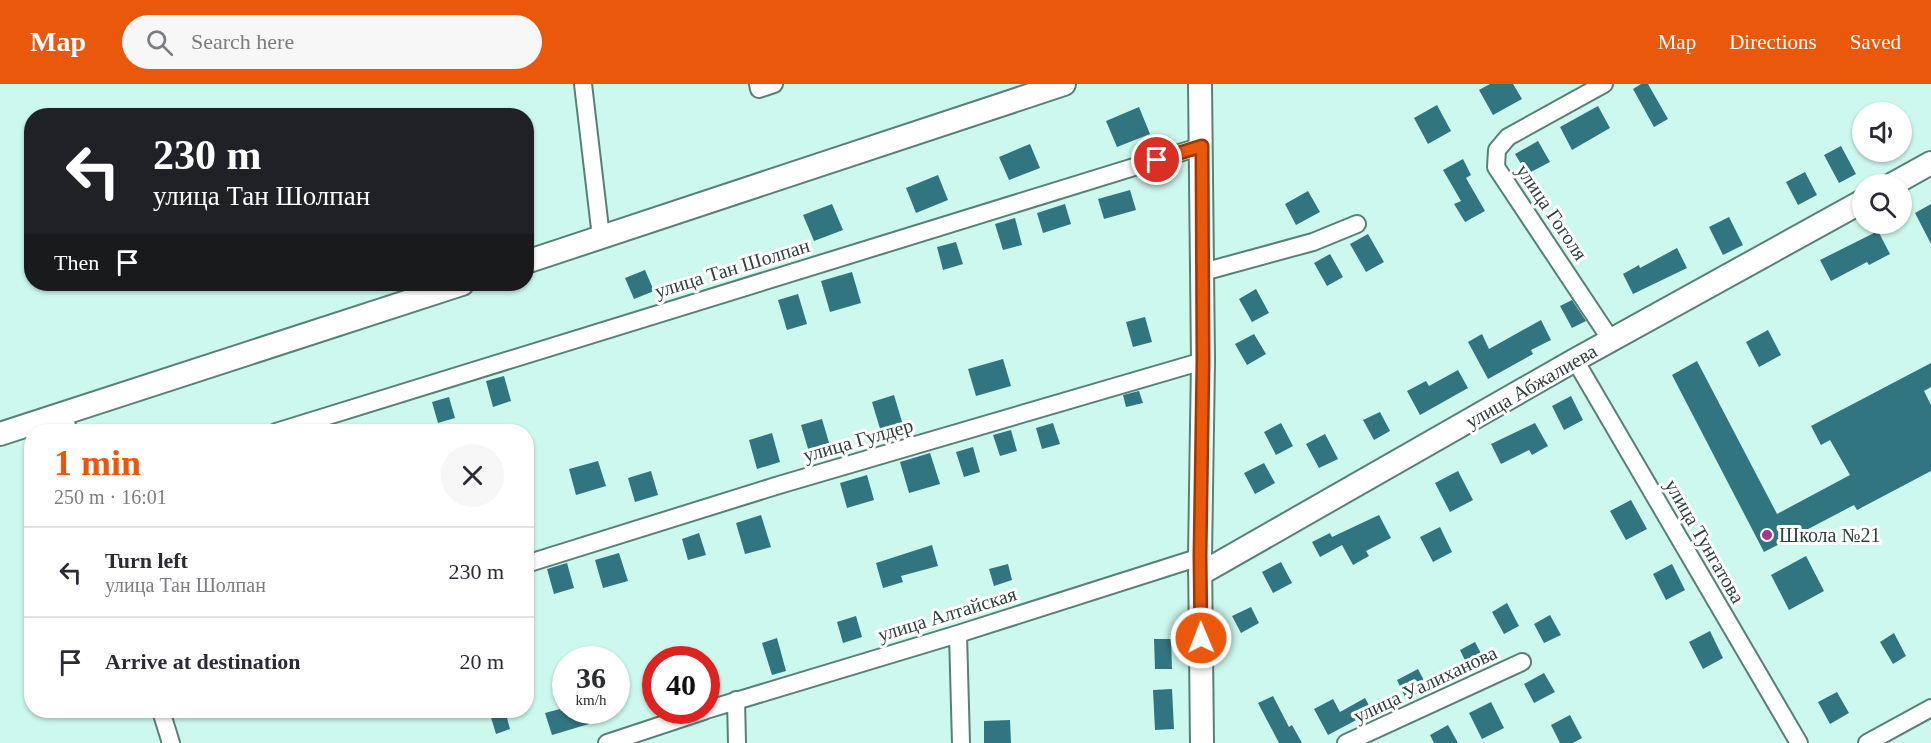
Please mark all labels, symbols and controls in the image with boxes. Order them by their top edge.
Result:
search box [122,15,542,69]
text: Map [30,26,86,57]
icon: search [143,26,176,59]
text: Search here [191,29,294,54]
text: Map [1658,30,1696,54]
text: Directions [1729,30,1817,54]
text: Saved [1850,30,1901,54]
map controls [1852,102,1912,234]
button: sound [1852,102,1912,162]
icon: left [54,132,132,210]
text: 230 m [153,132,262,178]
pin [1131,134,1182,185]
icon: arrive [1140,143,1173,176]
street label: улица Гоголя [1511,160,1592,265]
button: search [1852,174,1912,234]
text: улица Тан Шолпан [153,181,370,211]
street label: улица Тан Шолпан [652,234,813,303]
icon: arrive [111,246,144,279]
text: Then [54,250,99,275]
street label: улица Абжалиева [1461,339,1601,433]
street label: улица Гулдер [800,414,916,467]
text: 1 min [54,443,141,483]
button: close [441,444,504,507]
street label: улица Тунгатова [1660,475,1749,607]
text: 250 m · 16:01 [54,486,167,508]
place label: Школа №21 [1779,524,1881,546]
marker: Школа №21 [1760,528,1774,542]
text: Turn left [105,548,188,573]
icon: left [54,556,87,589]
text: 230 m [448,559,504,584]
text: улица Тан Шолпан [105,574,266,596]
street label: улица Алтайская [875,582,1019,646]
position arrow [1169,606,1233,670]
street label: улица Уалиханова [1350,641,1501,728]
icon: arrive [54,646,87,679]
speed limit sign: 40 [642,646,720,724]
text: Arrive at destination [105,649,301,674]
text: 20 m [459,649,504,674]
text: 36 [576,661,606,694]
text: km/h [576,692,606,708]

